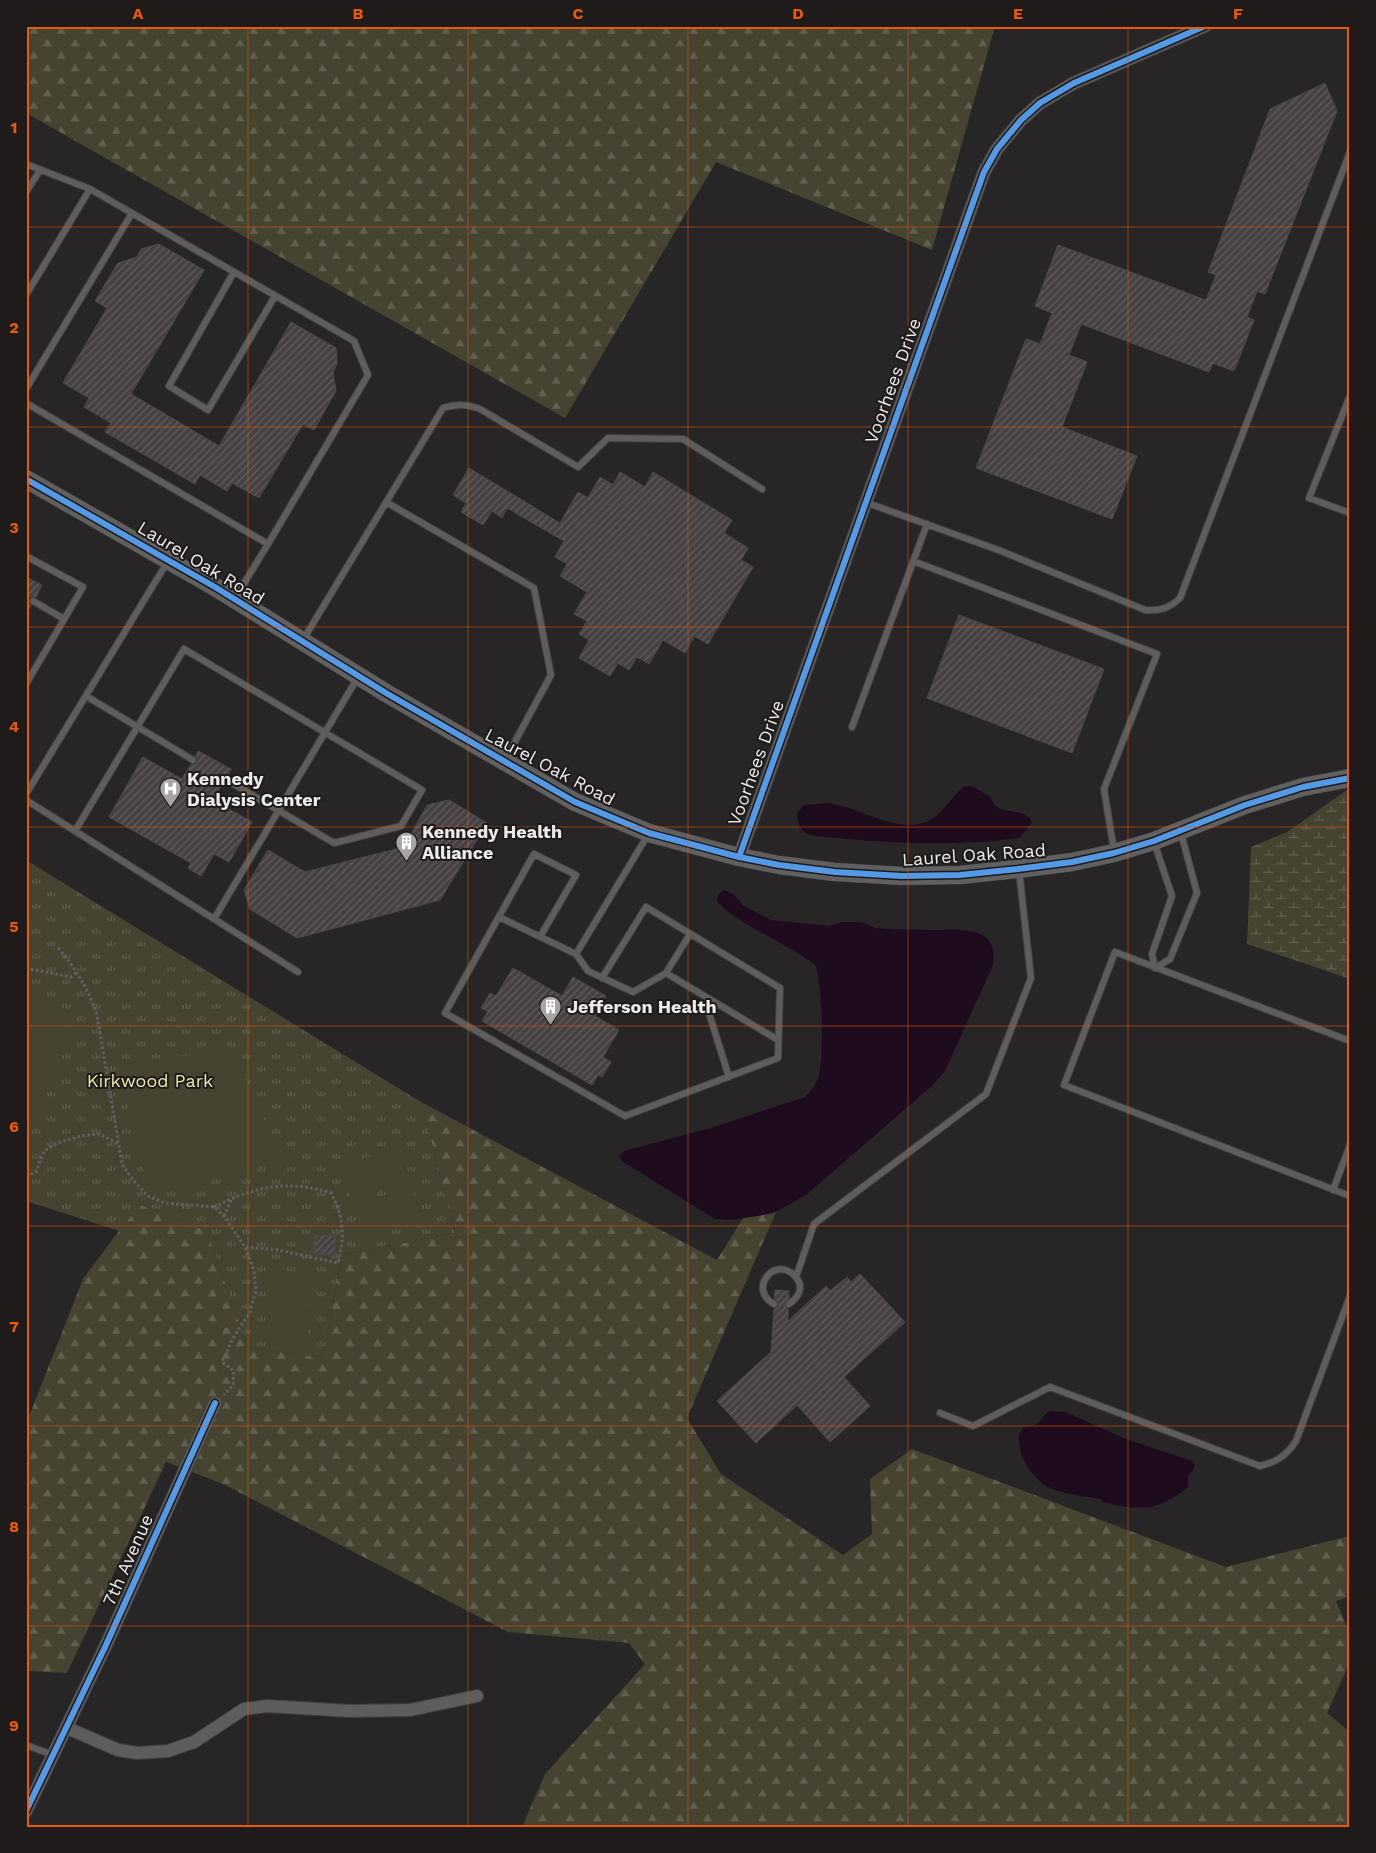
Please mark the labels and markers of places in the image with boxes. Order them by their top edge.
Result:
place label: Kennedy Dialysis Center [187,768,321,810]
hospital icon: Kennedy Dialysis Center [159,777,183,808]
place label: Kennedy Health Alliance [422,821,562,863]
building icon: Kennedy Health Alliance [394,830,418,861]
building icon: Jefferson Health [539,995,563,1026]
place label: Jefferson Health [567,996,717,1017]

